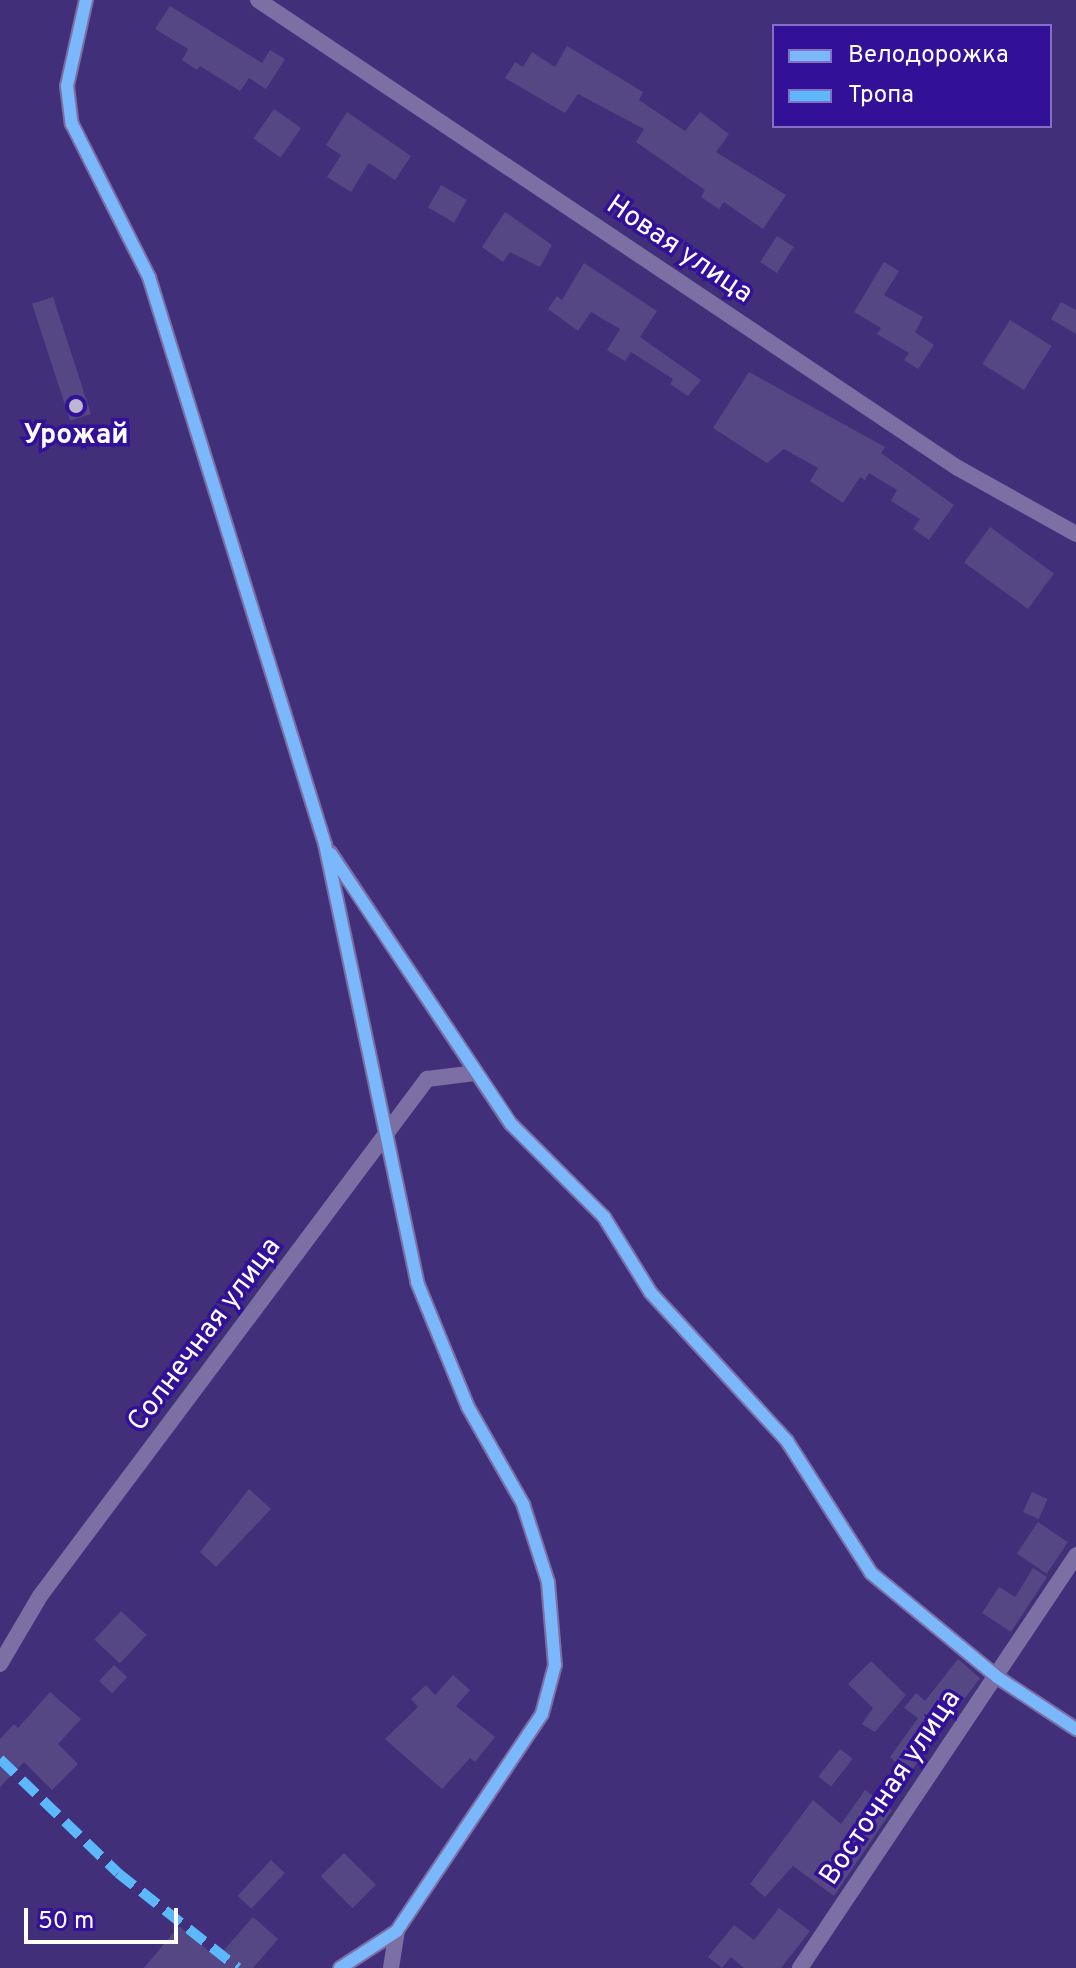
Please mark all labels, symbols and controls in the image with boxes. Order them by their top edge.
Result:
legend [772,24,1052,128]
text: Велодорожка [848,41,1009,71]
text: Тропа [848,81,914,111]
street label: Новая улица [600,189,758,311]
marker: Урожай [67,397,85,415]
place label: Урожай [23,419,129,453]
street label: Солнечная улица [121,1232,289,1438]
street label: Восточная улица [813,1684,969,1892]
scale bar [28,1892,182,1942]
text: 50 m [38,1907,94,1937]

